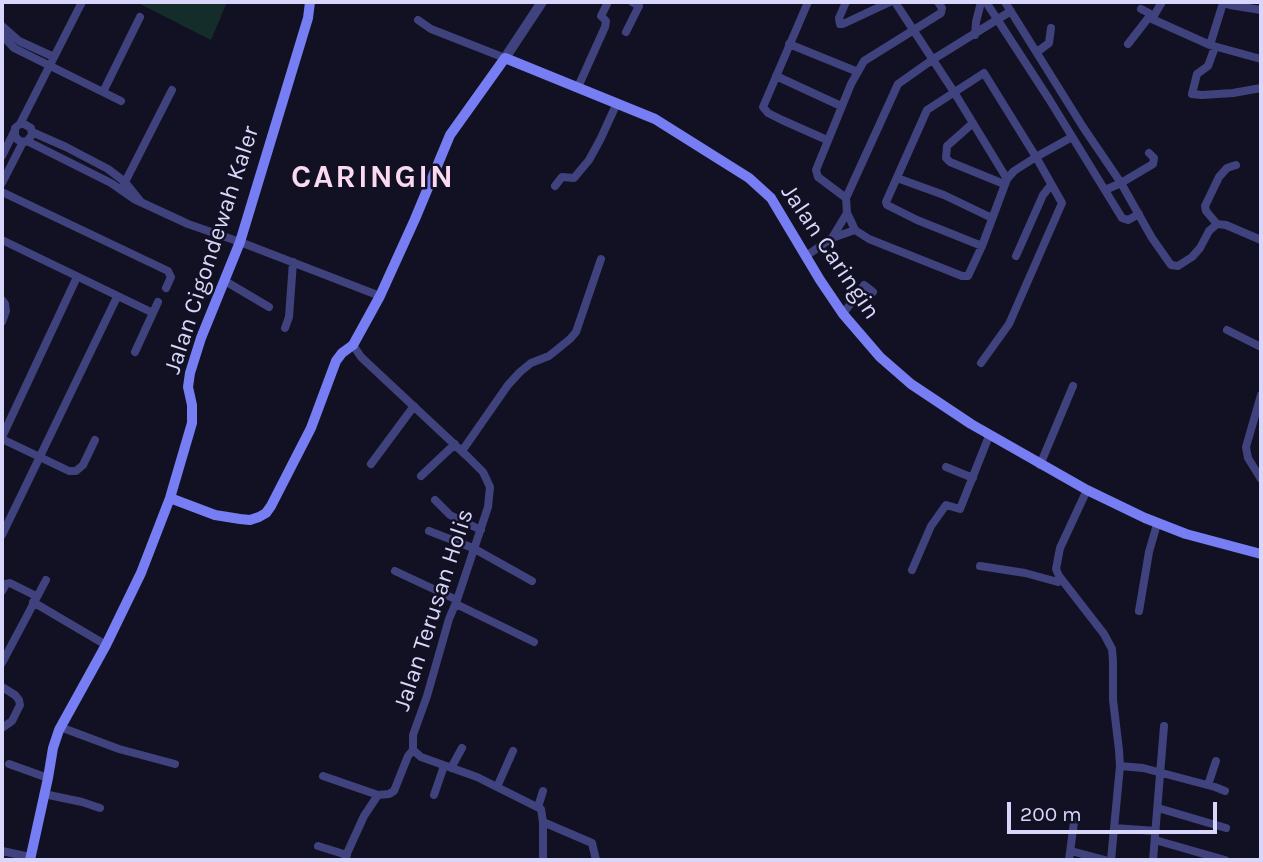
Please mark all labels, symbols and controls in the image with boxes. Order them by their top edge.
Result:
street label: Jalan Cigondewah Kaler [158,122,266,378]
district label: CARINGIN [292,159,454,197]
street label: Jalan Caringin [774,179,886,325]
street label: Jalan Terusan Holis [388,505,480,715]
scale bar [1011,788,1221,832]
text: 200 m [1020,802,1082,826]

